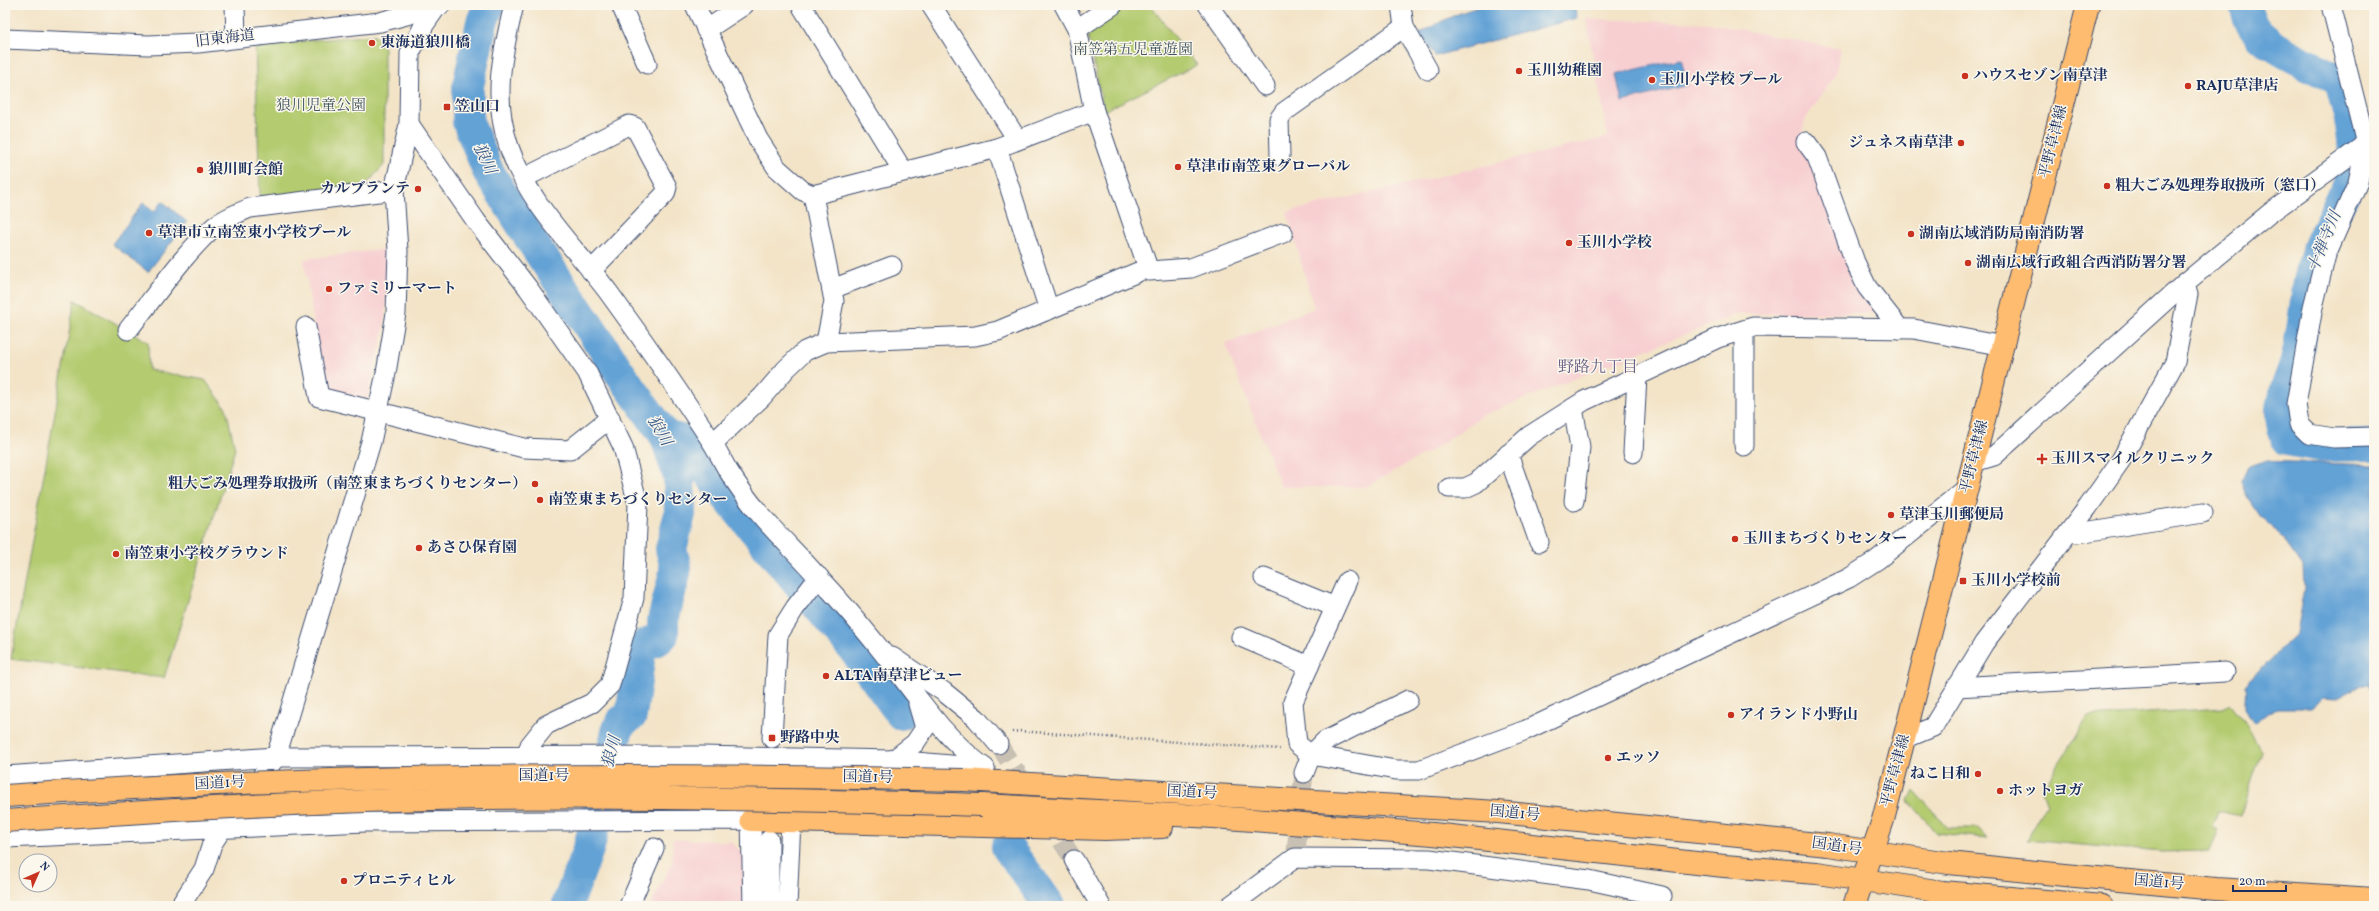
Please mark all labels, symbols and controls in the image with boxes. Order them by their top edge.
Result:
street label: 旧東海道 [194,25,256,53]
place label: 東海道狼川橋 [380,33,470,54]
marker: 東海道狼川橋 [367,38,377,48]
park label: 南笠第五児童遊園 [1073,40,1193,61]
place label: 玉川幼稚園 [1527,61,1602,82]
marker: 玉川幼稚園 [1514,66,1524,76]
place label: ハウスセゾン南草津 [1973,66,2108,87]
place label: 玉川小学校 プール [1660,70,1782,91]
marker: ハウスセゾン南草津 [1960,71,1970,81]
marker: 玉川小学校 プール [1647,75,1657,85]
place label: RAJU草津店 [2196,76,2278,97]
marker: RAJU草津店 [2183,81,2193,91]
park label: 狼川児童公園 [276,96,366,117]
place label: 笠山口 [455,97,500,118]
marker: 笠山口 [442,102,452,112]
street label: 平野草津線 [2035,103,2073,181]
place label: ジュネス南草津 [1848,133,1953,154]
marker: ジュネス南草津 [1956,138,1966,148]
water label: 狼川 [467,140,502,180]
place label: 草津市南笠東グローバル [1186,157,1350,178]
place label: 狼川町会館 [208,160,283,181]
marker: 草津市南笠東グローバル [1173,162,1183,172]
marker: 狼川町会館 [195,165,205,175]
place label: 粗大ごみ処理券取扱所（窓口） [2115,176,2325,197]
place label: カルブランテ [320,179,410,200]
marker: 粗大ごみ処理券取扱所（窓口） [2102,181,2112,191]
marker: カルブランテ [413,184,423,194]
water label: 十禅寺川 [2303,206,2348,276]
place label: 草津市立南笠東小学校プール [157,223,351,244]
place label: 湖南広域消防局南消防署 [1919,224,2084,245]
marker: 草津市立南笠東小学校プール [144,228,154,238]
marker: 湖南広域消防局南消防署 [1906,229,1916,239]
place label: 玉川小学校 [1577,233,1652,254]
marker: 玉川小学校 [1564,238,1574,248]
place label: 湖南広域行政組合西消防署分署 [1976,253,2186,274]
marker: 湖南広域行政組合西消防署分署 [1963,258,1973,268]
place label: ファミリーマート [337,279,457,300]
marker: ファミリーマート [324,284,334,294]
district label: 野路九丁目 [1558,357,1638,379]
water label: 狼川 [641,412,678,452]
street label: 平野草津線 [1956,418,1994,496]
place label: 玉川スマイルクリニック [2051,449,2214,470]
marker: 玉川スマイルクリニック [2036,453,2048,465]
place label: 粗大ごみ処理券取扱所（南笠東まちづくりセンター） [168,474,527,495]
marker: 粗大ごみ処理券取扱所（南笠東まちづくりセンター） [530,479,540,489]
place label: 南笠東まちづくりセンター [548,490,727,511]
marker: 南笠東まちづくりセンター [535,495,545,505]
place label: 草津玉川郵便局 [1899,505,2004,526]
marker: 草津玉川郵便局 [1886,510,1896,520]
place label: 玉川まちづくりセンター [1743,529,1907,550]
marker: 玉川まちづくりセンター [1730,534,1740,544]
place label: あさひ保育園 [427,538,517,559]
marker: あさひ保育園 [414,543,424,553]
place label: 南笠東小学校グラウンド [124,544,289,565]
marker: 南笠東小学校グラウンド [111,549,121,559]
place label: 玉川小学校前 [1971,571,2061,592]
marker: 玉川小学校前 [1958,576,1968,586]
place label: ALTA南草津ビュー [834,666,962,687]
marker: ALTA南草津ビュー [821,671,831,681]
place label: アイランド小野山 [1739,705,1858,726]
marker: アイランド小野山 [1726,710,1736,720]
place label: 野路中央 [780,728,840,749]
water label: 狼川 [597,732,627,770]
street label: 平野草津線 [1876,732,1916,810]
marker: 野路中央 [767,733,777,743]
place label: エッソ [1616,748,1661,769]
marker: エッソ [1603,753,1613,763]
place label: ねこ日和 [1910,764,1970,785]
street label: 国道1号 [519,766,569,787]
street label: 国道1号 [842,767,894,789]
marker: ねこ日和 [1973,769,1983,779]
street label: 国道1号 [194,772,246,796]
street label: 国道1号 [1166,781,1218,805]
place label: ホットヨガ [2008,781,2083,802]
marker: ホットヨガ [1995,786,2005,796]
street label: 国道1号 [1489,801,1541,827]
street label: 国道1号 [1810,833,1864,861]
north arrow [18,853,58,893]
text: N [36,859,52,875]
scale bar [2233,867,2286,893]
street label: 国道1号 [2133,870,2185,896]
place label: プロニティヒル [352,871,456,892]
text: 20 m [2239,874,2266,890]
marker: プロニティヒル [339,876,349,886]

